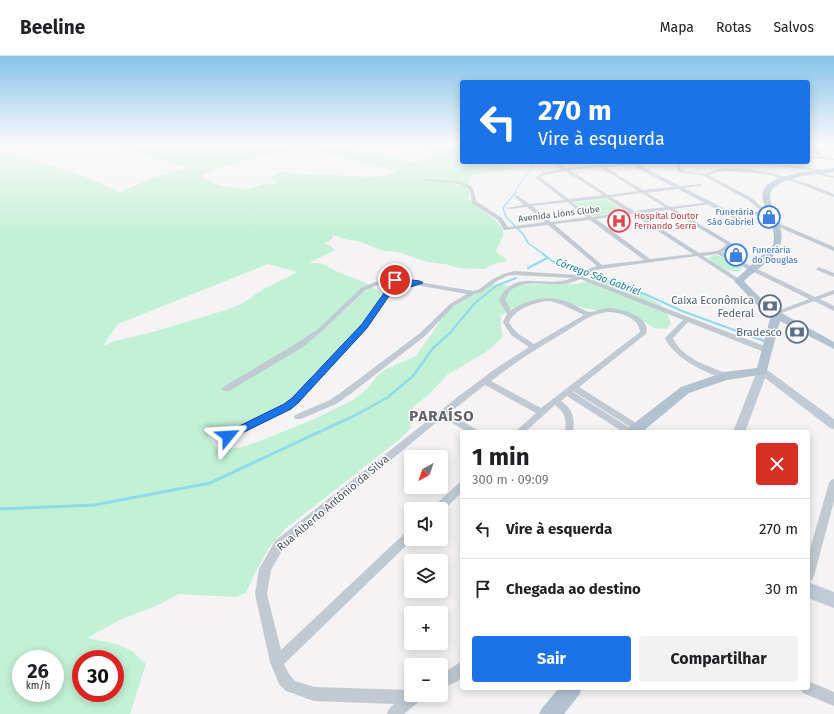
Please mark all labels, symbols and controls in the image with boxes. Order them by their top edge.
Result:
text: Beeline [20,16,85,39]
text: Mapa [660,19,694,36]
text: Rotas [716,19,751,36]
text: Salvos [773,19,814,36]
text: 270 m [538,94,612,127]
icon: left [472,96,524,148]
text: Vire à esquerda [538,128,665,150]
street label: Avenida Lions Clube [518,204,600,224]
shop icon: Funerária São Gabriel [756,204,782,230]
place label: Funerária São Gabriel [707,207,754,227]
hospital icon: Hospital Doutor Fernando Serra [606,208,632,234]
place label: Hospital Doutor Fernando Serra [634,211,699,231]
shop icon: Funerária do Douglas [723,242,749,268]
place label: Funerária do Douglas [752,245,798,265]
water label: Córrego São Gabriel [554,256,642,298]
pin [378,263,412,297]
icon: arrive [384,269,406,291]
bank icon: Caixa Econômica Federal [757,293,783,319]
place label: Caixa Econômica Federal [671,294,754,320]
bank icon: Bradesco [784,319,810,345]
place label: Bradesco [736,326,782,339]
district label: PARAÍSO [409,407,475,425]
position arrow [207,415,249,457]
text: 1 min [472,443,530,471]
button: close [756,443,798,485]
north arrow [404,450,448,494]
map controls [404,450,448,702]
street label: Rua Alberto Antônio da Silva [274,452,392,554]
text: 300 m · 09:09 [472,472,549,487]
button: sound [404,502,448,546]
icon: left [472,518,494,540]
text: Vire à esquerda [506,520,612,538]
text: 270 m [759,520,798,538]
button: layers [404,554,448,598]
icon: arrive [472,578,494,600]
text: Chegada ao destino [506,580,641,598]
text: 30 m [765,580,798,598]
button: + [404,606,448,650]
button: Sair [472,636,631,682]
button: Compartilhar [639,636,798,682]
speed limit sign: 30 [72,650,124,702]
button: − [404,658,448,702]
text: 26 [27,659,49,683]
text: km/h [26,680,50,692]

